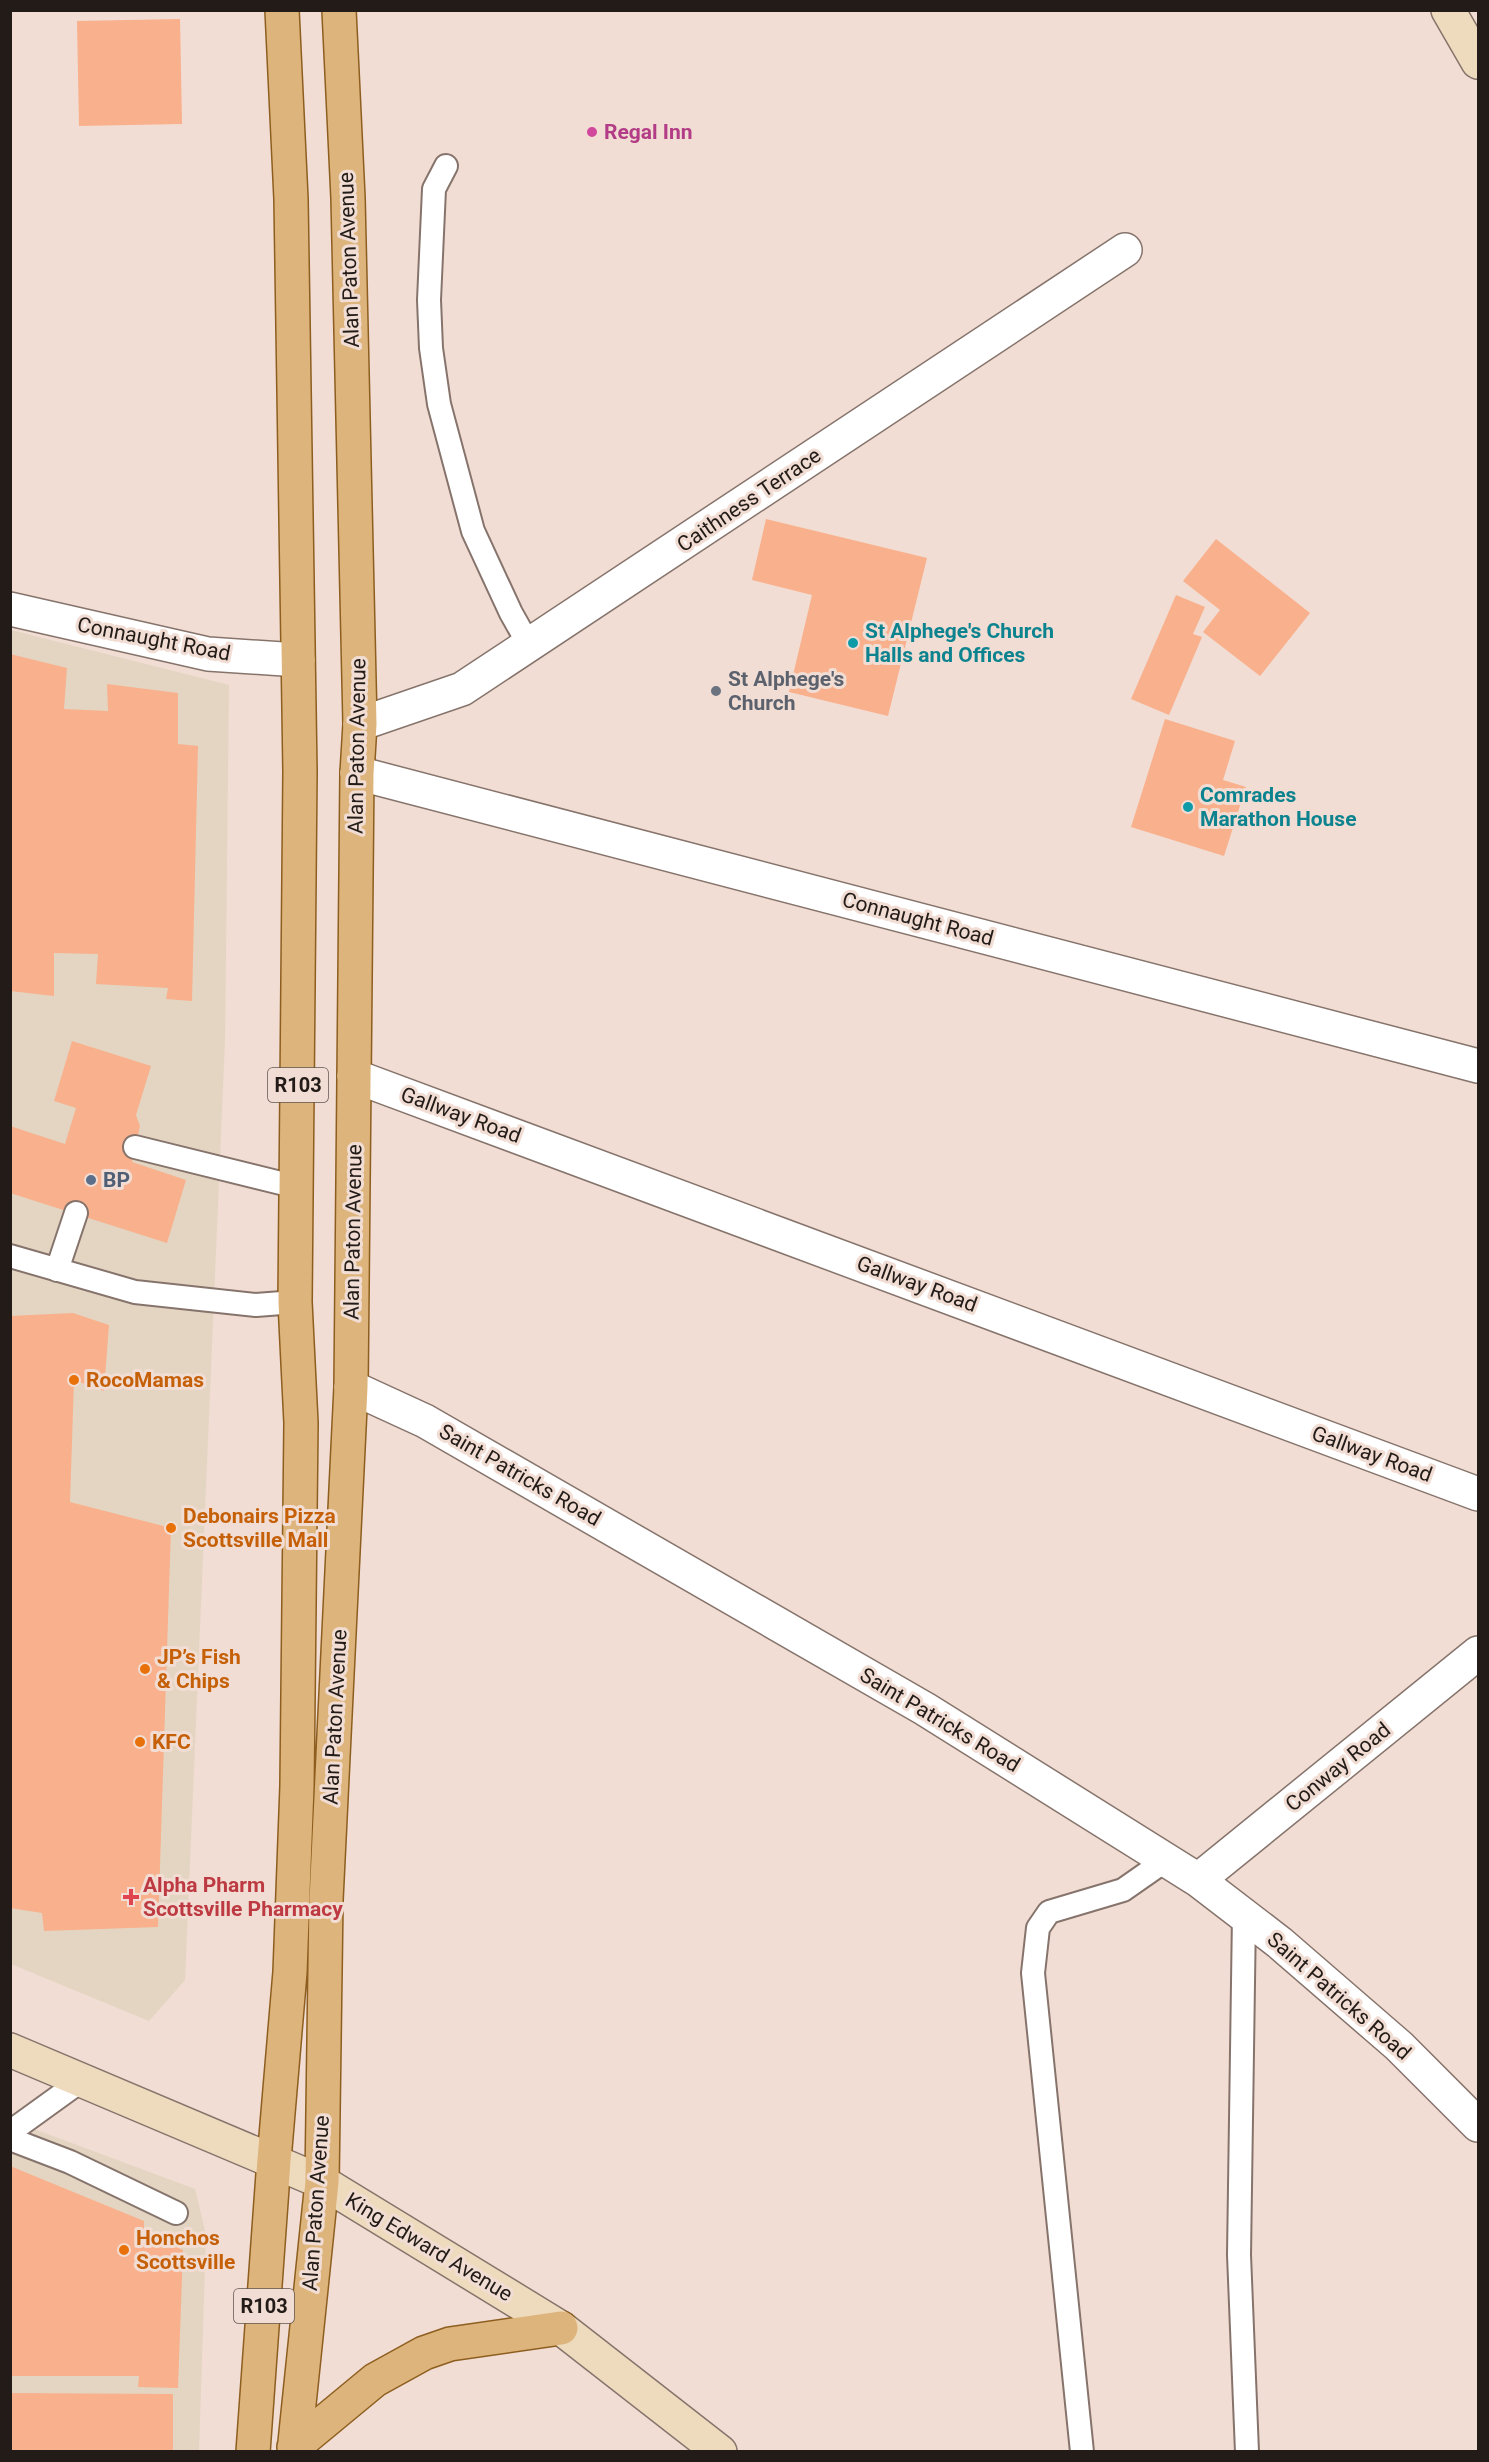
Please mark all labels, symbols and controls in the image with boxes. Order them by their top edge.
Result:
place label: Regal Inn [604,120,693,144]
marker: Regal Inn [585,125,599,139]
street label: Alan Paton Avenue [334,172,364,348]
street label: Caithness Terrace [673,443,825,557]
street label: Connaught Road [75,612,233,666]
place label: St Alphege's Church Halls and Offices [865,619,1054,667]
marker: St Alphege's Church Halls and Offices [846,636,860,650]
street label: Alan Paton Avenue [343,658,371,834]
place label: St Alphege's Church [728,667,845,715]
marker: St Alphege's Church [709,684,723,698]
place label: Comrades Marathon House [1200,783,1357,831]
marker: Comrades Marathon House [1181,800,1195,814]
street label: Connaught Road [840,887,996,951]
road number: R103 [268,1068,328,1102]
street label: Gallway Road [398,1082,524,1148]
street label: Alan Paton Avenue [339,1144,367,1320]
place label: BP [103,1168,130,1192]
marker: BP [84,1173,98,1187]
street label: Gallway Road [854,1251,980,1317]
place label: RocoMamas [86,1368,204,1392]
marker: RocoMamas [67,1373,81,1387]
street label: Saint Patricks Road [435,1419,605,1531]
street label: Gallway Road [1309,1421,1435,1487]
place label: Debonairs Pizza Scottsville Mall [183,1504,336,1552]
marker: Debonairs Pizza Scottsville Mall [164,1521,178,1535]
street label: Alan Paton Avenue [318,1629,352,1805]
place label: JP’s Fish & Chips [157,1645,241,1693]
marker: JP’s Fish & Chips [138,1662,152,1676]
street label: Saint Patricks Road [856,1663,1024,1777]
street label: Conway Road [1281,1718,1395,1816]
place label: KFC [152,1730,191,1754]
marker: KFC [133,1735,147,1749]
place label: Alpha Pharm Scottsville Pharmacy [143,1873,343,1921]
marker: Alpha Pharm Scottsville Pharmacy [124,1890,138,1904]
street label: Saint Patricks Road [1262,1927,1416,2065]
street label: Alan Paton Avenue [298,2115,334,2291]
street label: King Edward Avenue [341,2188,517,2306]
place label: Honchos Scottsville [136,2226,235,2274]
marker: Honchos Scottsville [117,2243,131,2257]
road number: R103 [234,2289,294,2323]

